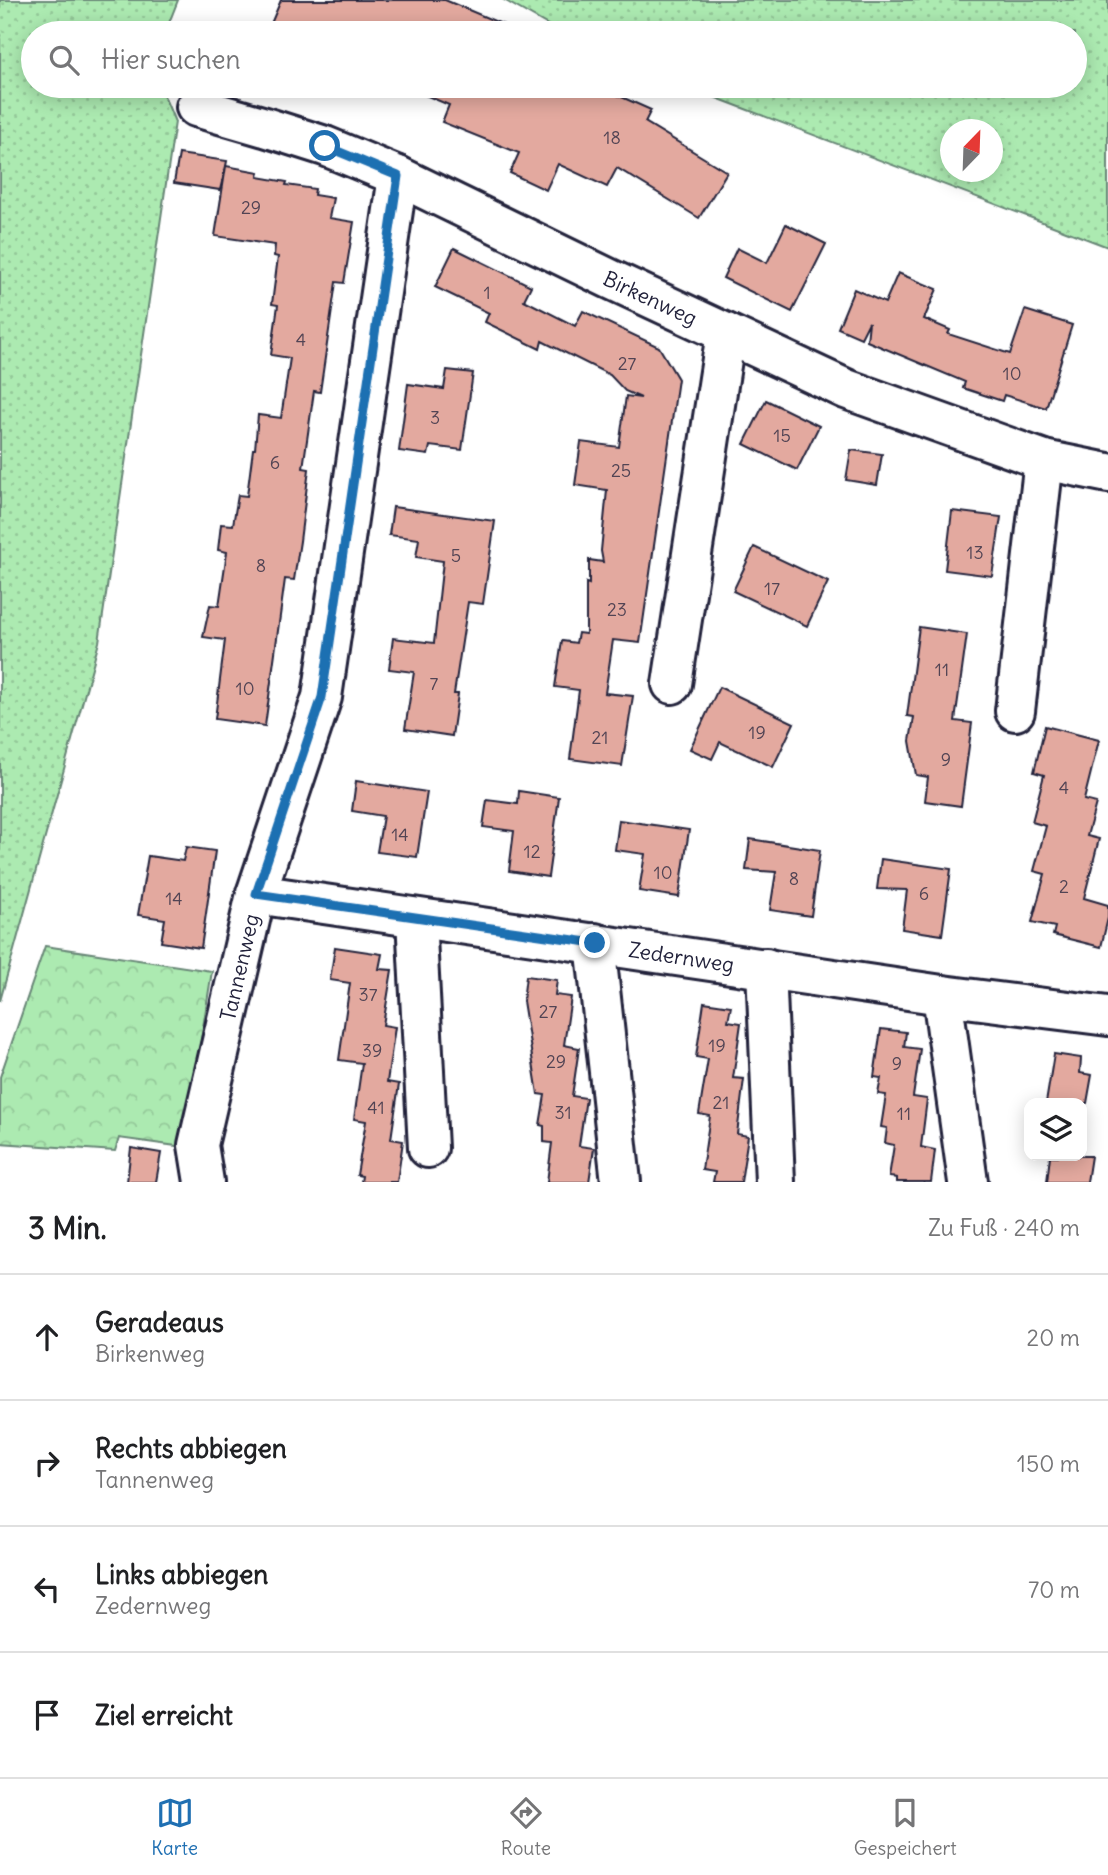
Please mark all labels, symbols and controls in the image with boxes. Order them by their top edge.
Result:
search box [21,21,1087,98]
icon: search [45,41,83,79]
text: Hier suchen [101,43,241,76]
north arrow [940,119,1003,182]
house number: 18 [603,126,621,149]
route start [309,130,340,161]
house number: 29 [241,196,261,219]
street label: Birkenweg [599,264,702,331]
house number: 1 [483,281,491,304]
house number: 4 [296,328,306,351]
house number: 27 [618,352,637,375]
house number: 10 [1003,362,1022,385]
house number: 3 [430,406,440,429]
house number: 15 [773,424,791,447]
house number: 6 [270,451,280,474]
house number: 25 [611,459,631,482]
house number: 13 [966,541,984,564]
house number: 5 [451,544,461,567]
house number: 8 [256,554,266,577]
house number: 17 [764,577,780,600]
house number: 23 [607,598,627,621]
house number: 11 [935,658,949,681]
house number: 7 [430,672,439,695]
house number: 10 [236,677,255,700]
house number: 19 [748,721,766,744]
house number: 21 [591,726,609,749]
house number: 9 [941,748,951,771]
house number: 4 [1059,776,1069,799]
house number: 14 [391,823,409,846]
house number: 12 [523,840,541,863]
house number: 10 [654,861,673,884]
house number: 8 [789,867,799,890]
house number: 2 [1059,875,1069,898]
house number: 6 [919,882,929,905]
house number: 14 [165,887,183,910]
street label: Tannenweg [214,911,265,1023]
route end [579,927,610,958]
street label: Zedernweg [627,936,736,978]
house number: 37 [358,983,378,1006]
house number: 27 [539,1000,558,1023]
house number: 19 [708,1034,726,1057]
house number: 39 [362,1039,382,1062]
house number: 29 [546,1050,566,1073]
house number: 9 [892,1052,902,1075]
house number: 21 [712,1091,730,1114]
house number: 41 [367,1096,385,1119]
map controls [1024,1098,1087,1161]
button: layers [1024,1098,1087,1161]
house number: 31 [554,1101,572,1124]
house number: 11 [897,1102,911,1125]
text: 3 Min. [28,1209,107,1247]
text: Zu Fuß · 240 m [928,1213,1080,1242]
text: Geradeaus [95,1306,224,1339]
icon: ahead [28,1318,66,1356]
text: 20 m [1027,1323,1080,1352]
text: Birkenweg [95,1339,205,1368]
text: Rechts abbiegen [95,1432,287,1465]
icon: right [28,1444,66,1482]
text: 150 m [1017,1449,1080,1478]
text: Tannenweg [95,1465,214,1494]
text: Links abbiegen [95,1558,268,1591]
icon: left [28,1570,66,1608]
text: 70 m [1028,1575,1080,1604]
text: Zedernweg [95,1591,211,1620]
icon: arrive [28,1696,66,1734]
text: Ziel erreicht [95,1699,233,1732]
tab: Karte [151,1794,198,1860]
tab: Route [501,1794,551,1860]
tab: Gespeichert [854,1794,957,1860]

